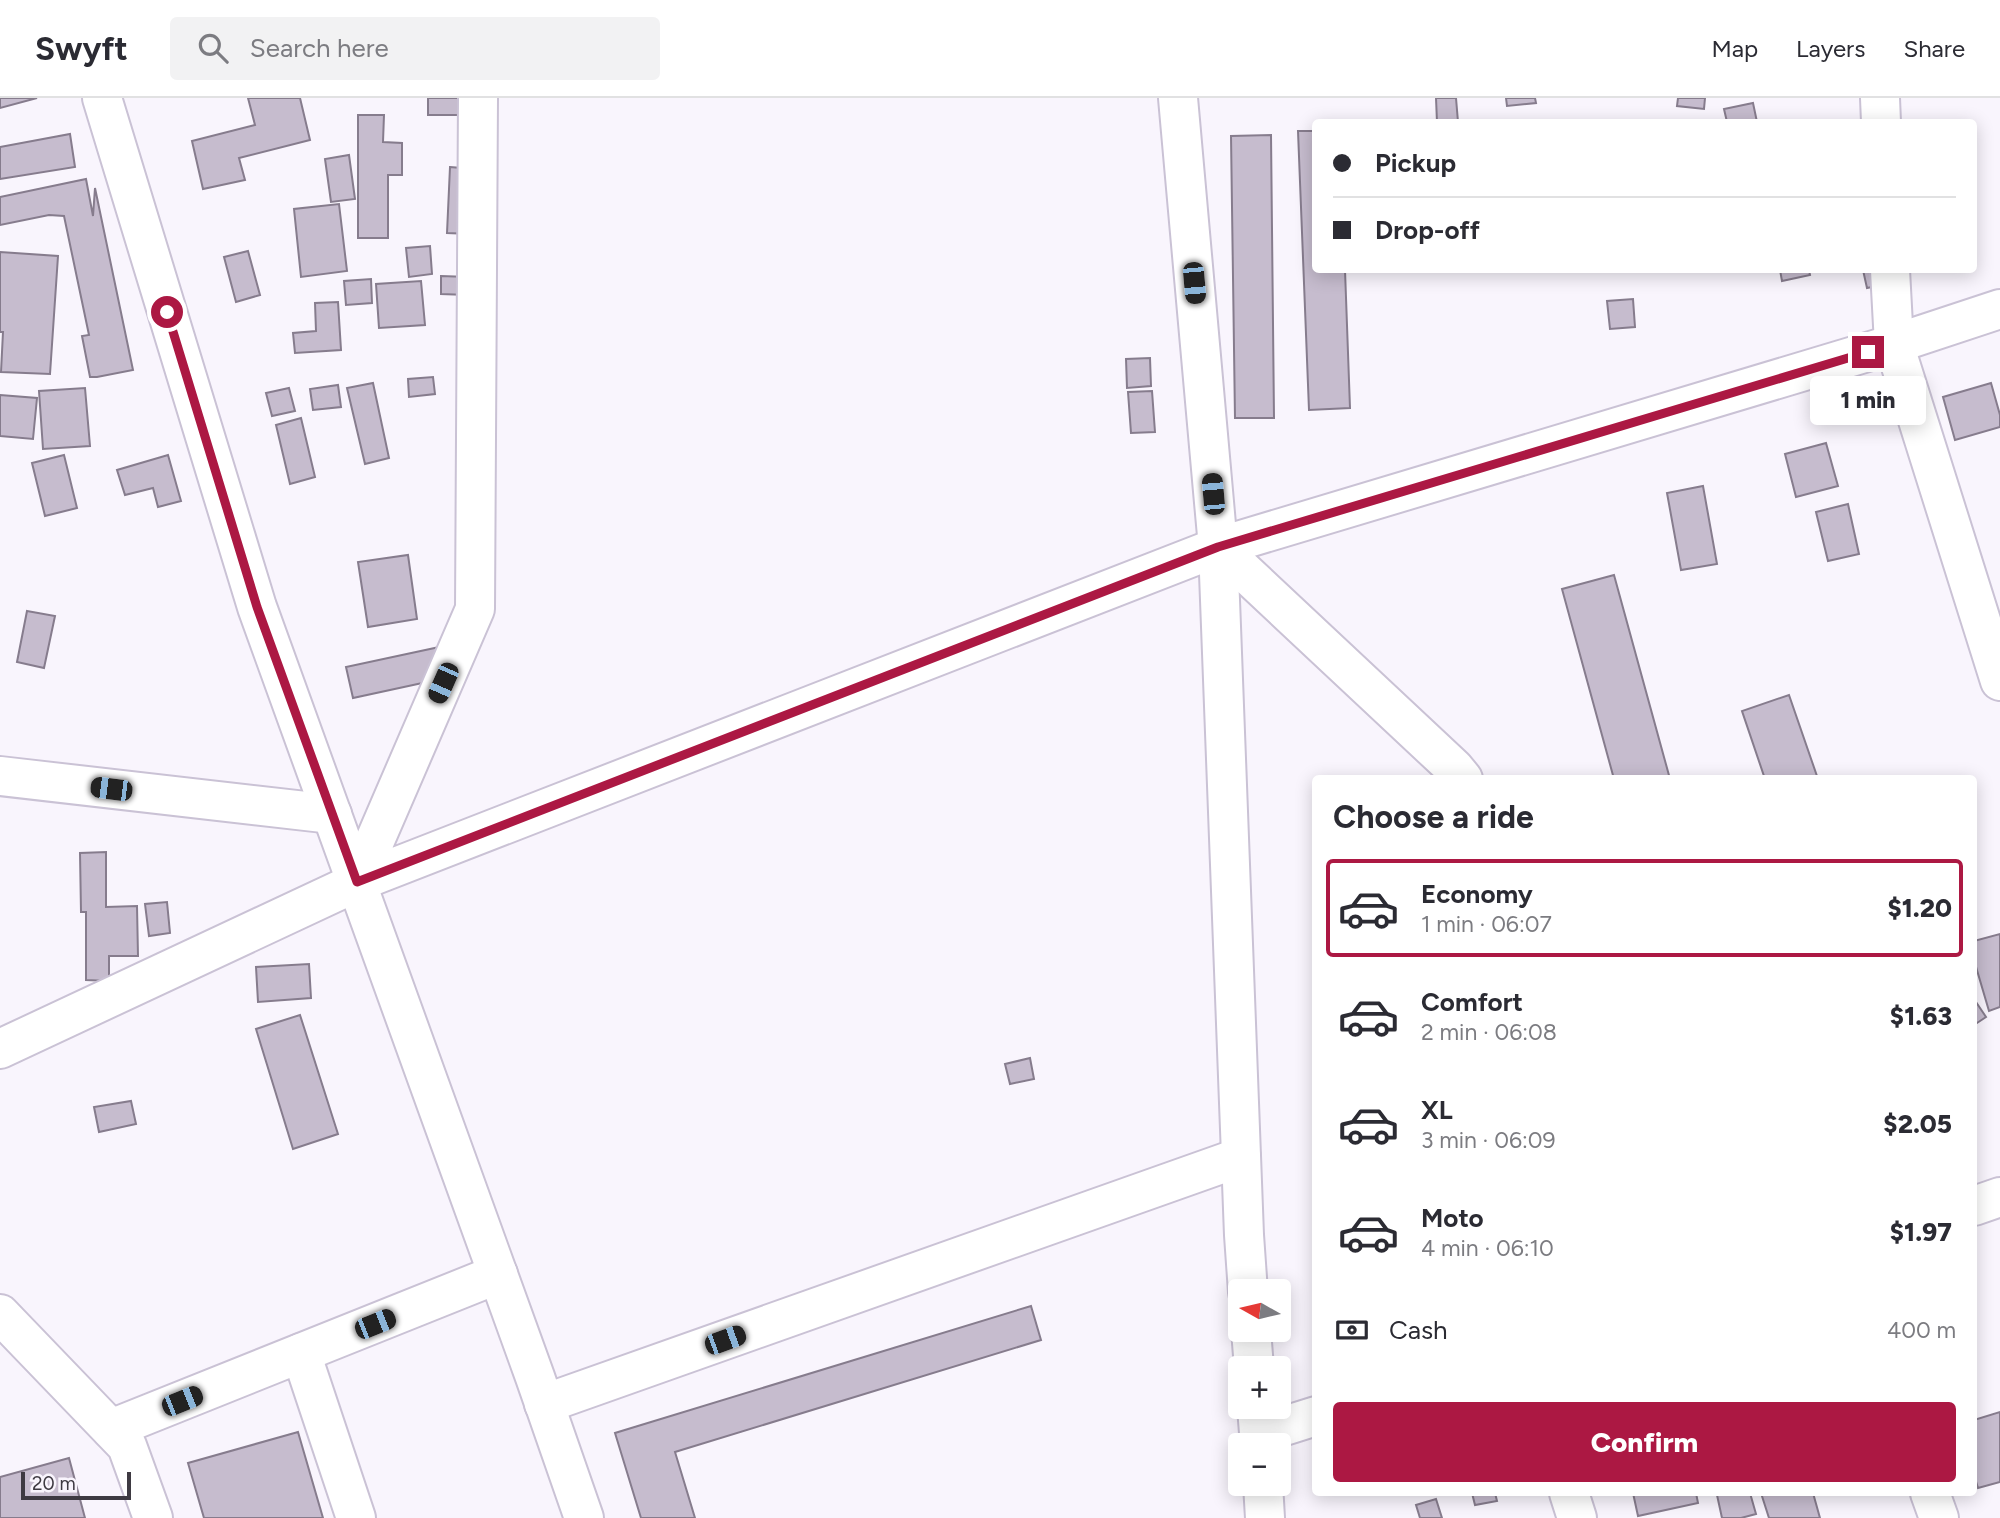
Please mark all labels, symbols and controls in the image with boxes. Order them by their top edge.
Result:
search box [170,17,660,80]
text: Swyft [35,29,128,68]
icon: search [194,29,232,67]
text: Search here [250,32,389,64]
text: Map [1711,34,1758,63]
text: Layers [1796,34,1865,63]
text: Share [1903,34,1965,63]
text: Pickup [1375,147,1456,179]
text: Drop-off [1375,214,1480,246]
car [1182,261,1207,305]
route start [151,296,183,328]
route end [1852,336,1884,368]
callout: 1 min [1810,376,1926,426]
text: 1 min [1841,386,1895,414]
car [1201,472,1226,516]
car [425,660,462,706]
car [89,776,134,802]
text: Choose a ride [1333,798,1534,836]
icon: car [1337,877,1400,940]
text: Economy [1421,878,1533,910]
text: $1.20 [1887,892,1952,924]
text: 1 min · 06:07 [1421,910,1552,938]
icon: car [1337,985,1400,1048]
text: Comfort [1421,986,1523,1018]
text: $1.63 [1890,1000,1952,1032]
text: 2 min · 06:08 [1421,1018,1557,1046]
icon: car [1337,1093,1400,1156]
text: XL [1421,1094,1453,1126]
text: $2.05 [1883,1108,1952,1140]
text: 3 min · 06:09 [1421,1126,1555,1154]
icon: car [1337,1201,1400,1264]
text: Moto [1421,1202,1484,1234]
text: $1.97 [1890,1216,1952,1248]
text: 4 min · 06:10 [1421,1234,1554,1262]
north arrow [1228,1279,1292,1342]
map controls [1228,1279,1291,1496]
car [352,1306,399,1342]
icon: cash [1333,1311,1371,1349]
text: Cash [1389,1314,1448,1346]
text: 400 m [1887,1316,1956,1344]
car [702,1323,749,1357]
button: + [1228,1356,1291,1419]
car [159,1383,206,1419]
button: Confirm [1333,1402,1956,1482]
button: − [1228,1433,1291,1496]
scale bar [21,1469,131,1501]
text: 20 m [32,1472,76,1495]

